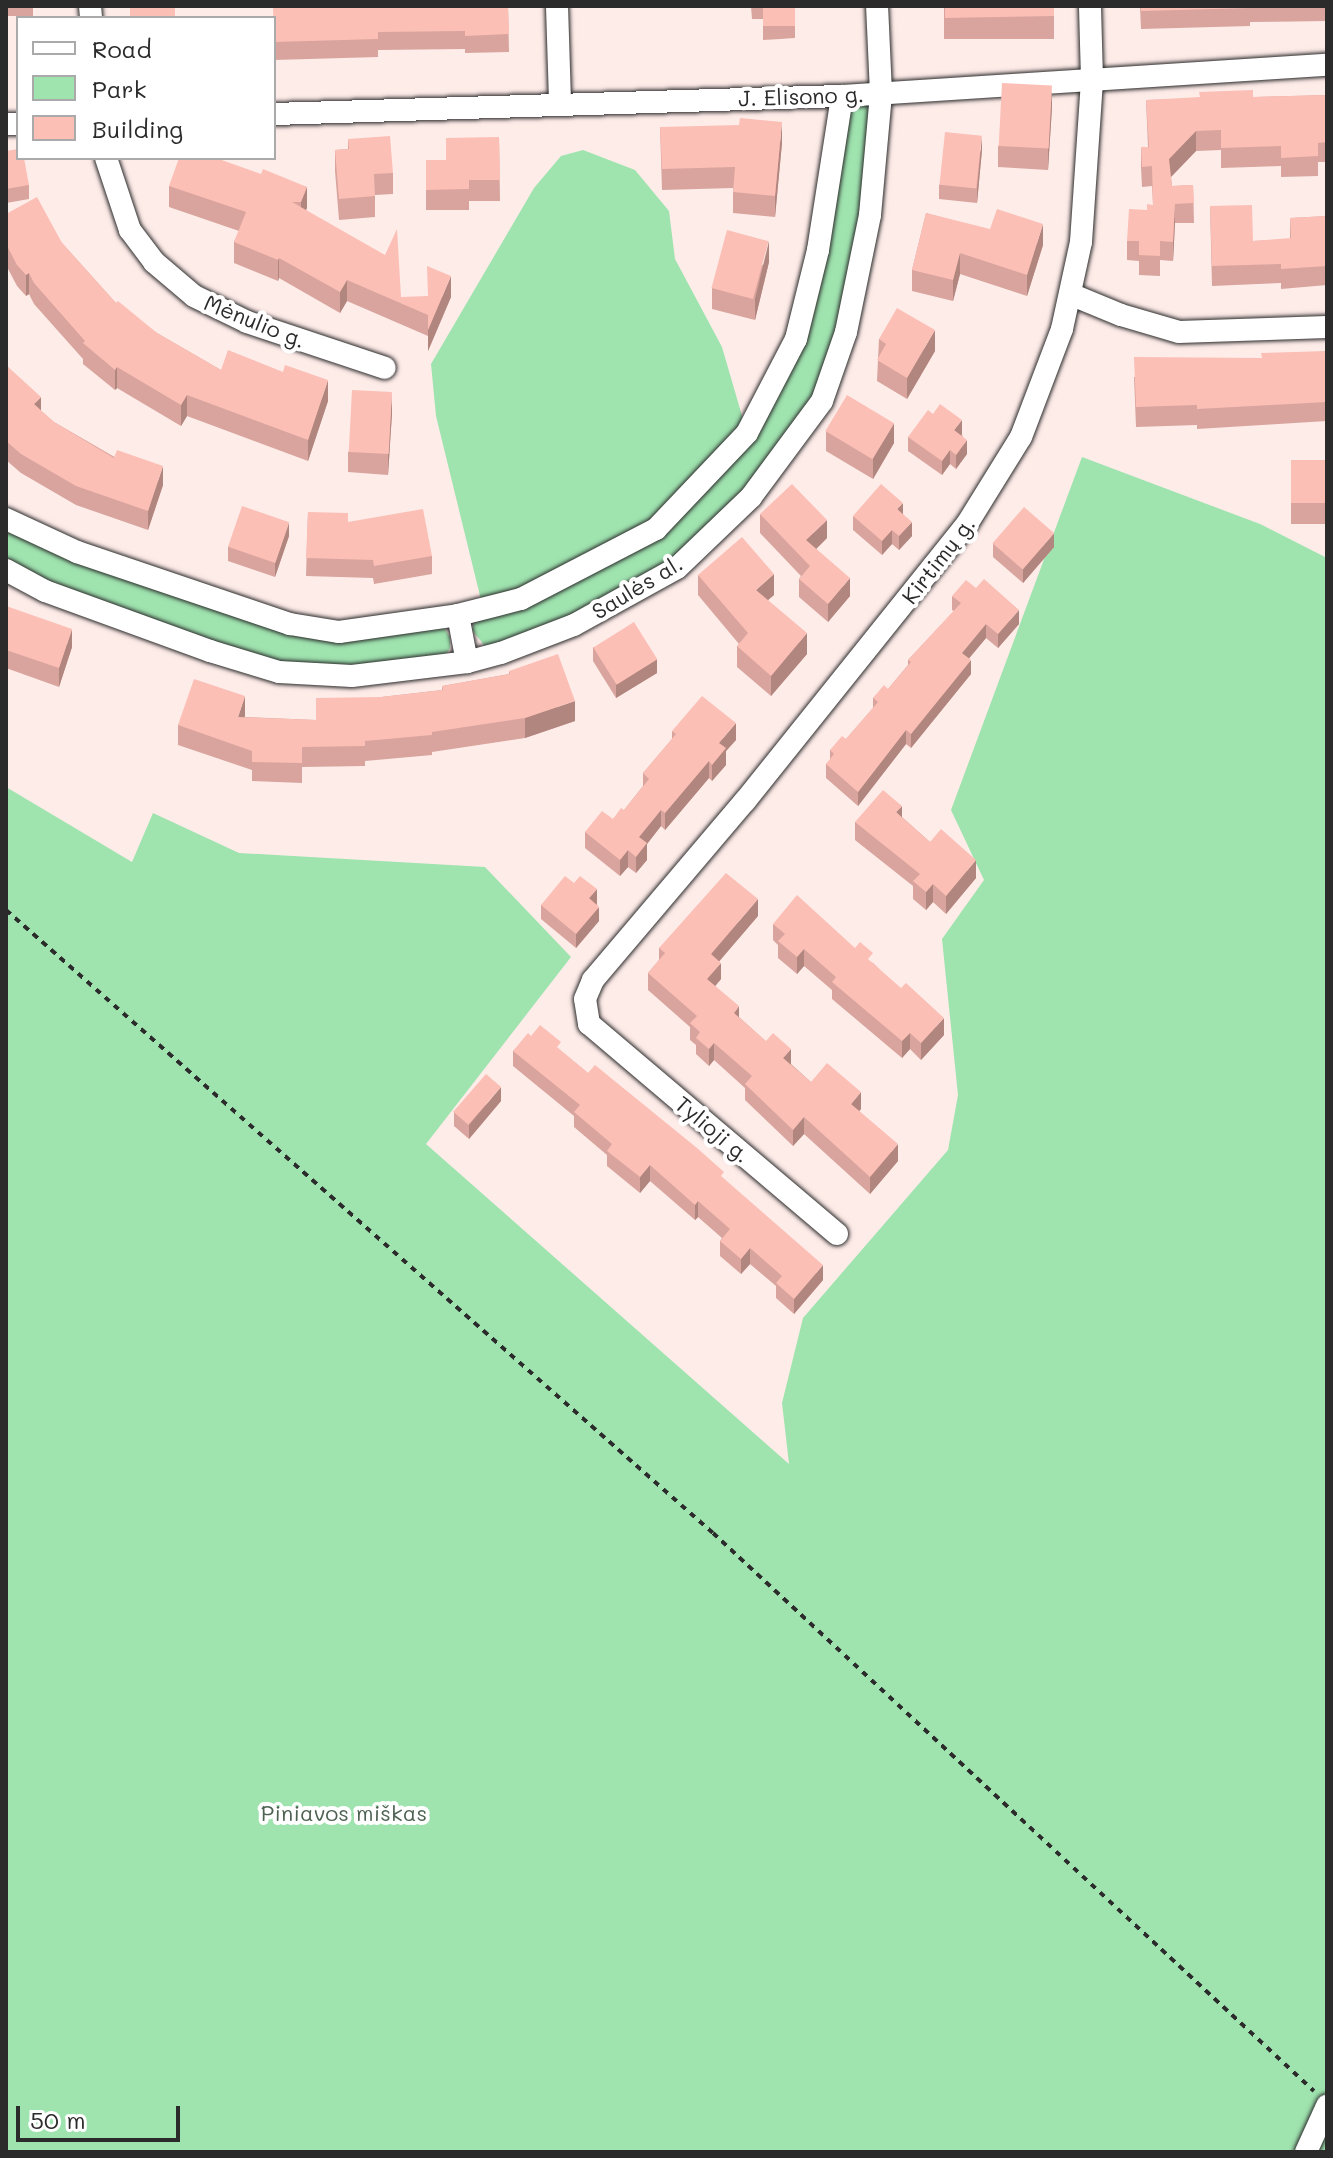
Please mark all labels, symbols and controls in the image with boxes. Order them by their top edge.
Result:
legend [16,16,276,160]
text: Road [92,33,152,64]
text: Park [92,73,146,104]
street label: J. Elisono g. [738,81,864,111]
text: Building [92,113,183,144]
street label: Mėnulio g. [200,289,310,353]
street label: Kirtimų g. [896,511,980,609]
street label: Saulės al. [587,550,687,624]
street label: Tylioji g. [670,1090,756,1168]
park label: Piniavos miškas [261,1800,427,1826]
scale bar [20,2090,184,2140]
text: 50 m [30,2104,86,2135]

